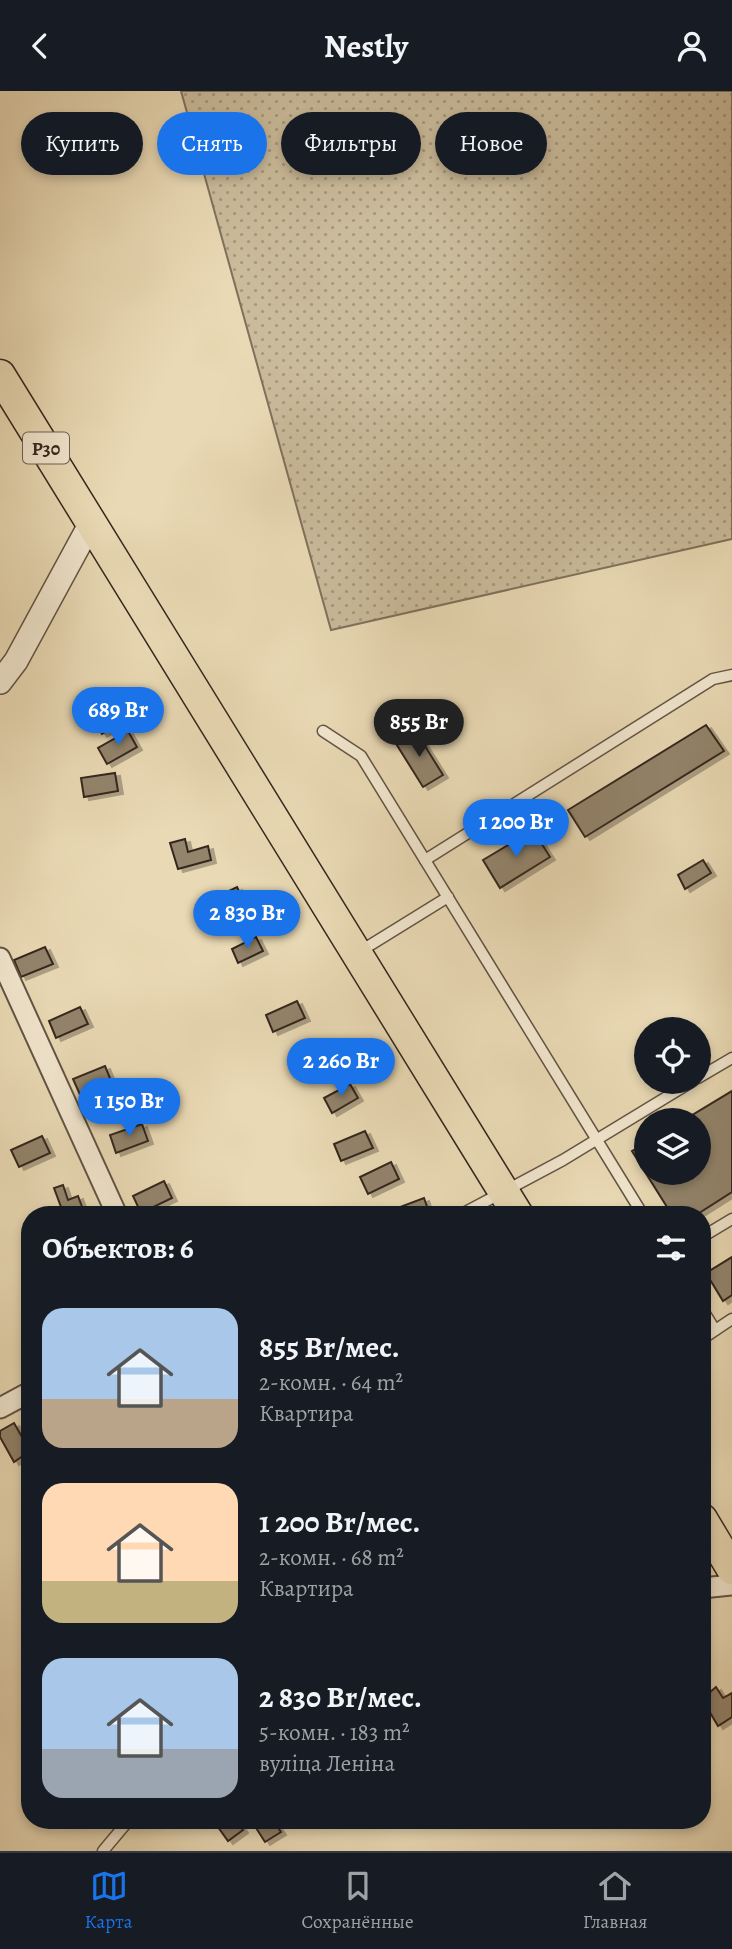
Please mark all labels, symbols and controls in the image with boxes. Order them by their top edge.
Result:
text: Nestly [324,24,408,68]
icon: back [21,27,59,65]
icon: person [673,27,711,65]
chip: Купить [21,112,143,175]
chip: Снять [157,112,267,175]
chip: Фильтры [281,112,421,175]
chip: Новое [435,112,547,175]
road number: Р30 [23,433,69,463]
pin: 689 Br [61,687,175,747]
text: 689 Br [88,694,148,725]
pin: 855 Br [362,699,476,759]
text: 855 Br [390,706,448,737]
pin: 1 200 Br [444,799,588,859]
text: 1 200 Br [479,806,553,837]
pin: 2 830 Br [175,891,319,950]
text: 2 830 Br [209,897,285,928]
map controls [634,1017,711,1185]
button: locate [634,1017,711,1094]
pin: 2 260 Br [269,1039,413,1098]
text: 2 260 Br [303,1045,379,1076]
pin: 1 150 Br [57,1079,201,1138]
text: 1 150 Br [94,1085,164,1116]
button: layers [634,1108,711,1185]
text: Объектов: 6 [42,1228,194,1268]
icon: filters [652,1229,690,1267]
text: 855 Br/мес. [259,1327,400,1367]
icon: home [98,1336,182,1420]
text: 2-комн. · 64 m² [259,1367,403,1398]
text: Квартира [259,1398,354,1429]
text: 1 200 Br/мес. [259,1502,420,1542]
icon: home [98,1511,182,1595]
text: 2-комн. · 68 m² [259,1542,404,1573]
text: Квартира [259,1573,354,1604]
text: 2 830 Br/мес. [259,1677,422,1717]
icon: home [98,1686,182,1770]
text: 5-комн. · 183 m² [259,1717,410,1748]
text: вуліца Леніна [259,1748,395,1779]
tab: Карта [85,1867,132,1935]
tab: Сохранённые [302,1867,414,1935]
tab: Главная [583,1867,647,1935]

